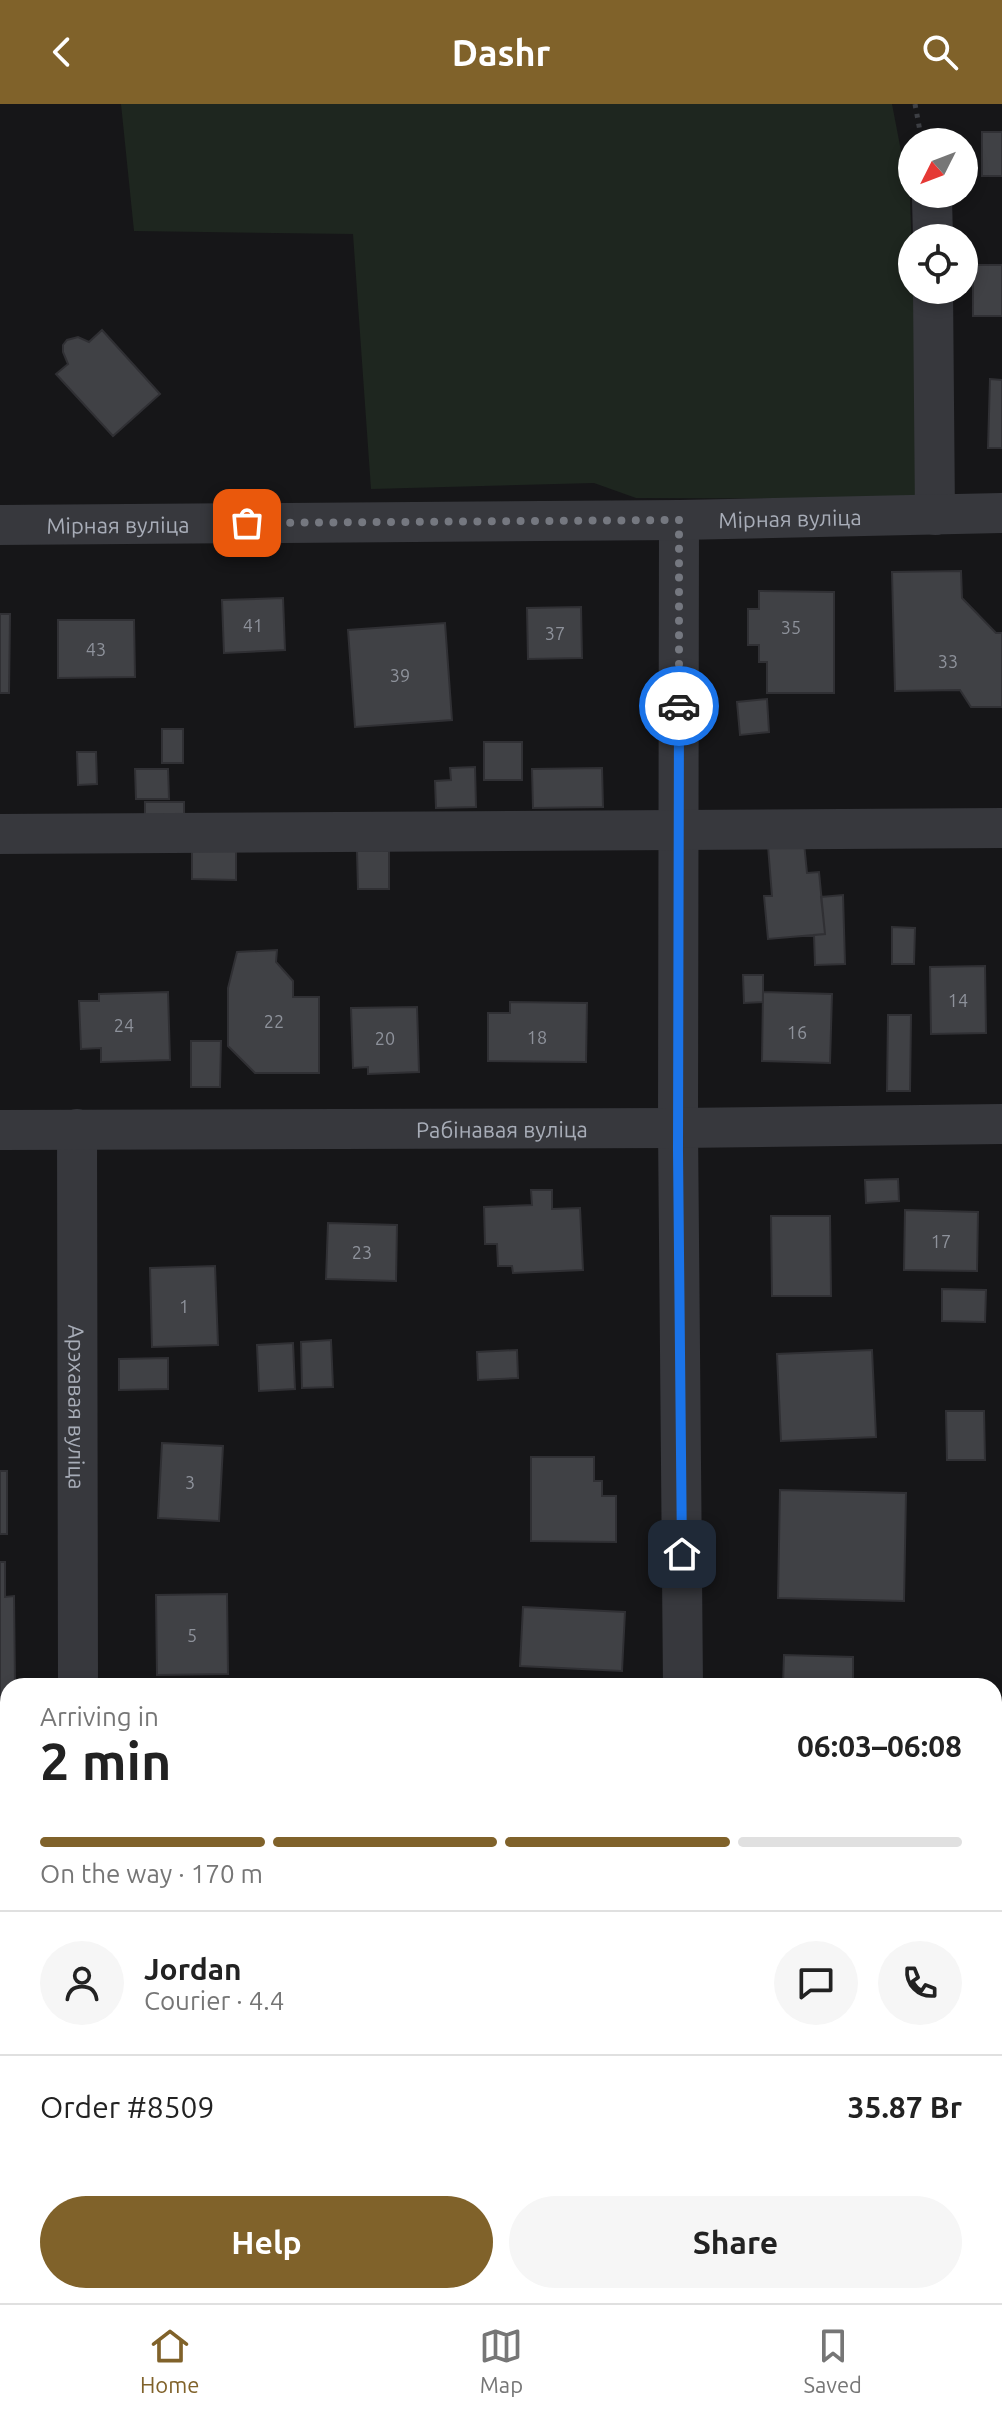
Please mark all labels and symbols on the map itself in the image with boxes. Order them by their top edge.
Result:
north arrow [898,128,978,208]
pin [213,489,281,557]
street label: Мірная вуліца [718,504,862,532]
street label: Мірная вуліца [46,511,190,537]
house number: 41 [243,615,263,635]
house number: 35 [781,617,801,637]
house number: 37 [545,623,565,643]
house number: 43 [86,639,106,659]
house number: 33 [938,651,958,671]
house number: 39 [390,665,410,685]
courier [639,666,719,746]
house number: 14 [948,990,968,1010]
house number: 22 [264,1011,284,1031]
house number: 24 [114,1015,134,1035]
house number: 16 [787,1022,807,1042]
house number: 18 [527,1027,547,1047]
house number: 20 [375,1028,395,1048]
street label: Рабінавая вуліца [416,1116,588,1141]
house number: 17 [931,1231,951,1251]
house number: 23 [352,1242,372,1262]
house number: 1 [179,1296,189,1316]
street label: Арэхавая вуліца [65,1324,90,1490]
house number: 3 [185,1472,195,1492]
pin [648,1520,716,1588]
house number: 5 [187,1625,197,1645]

